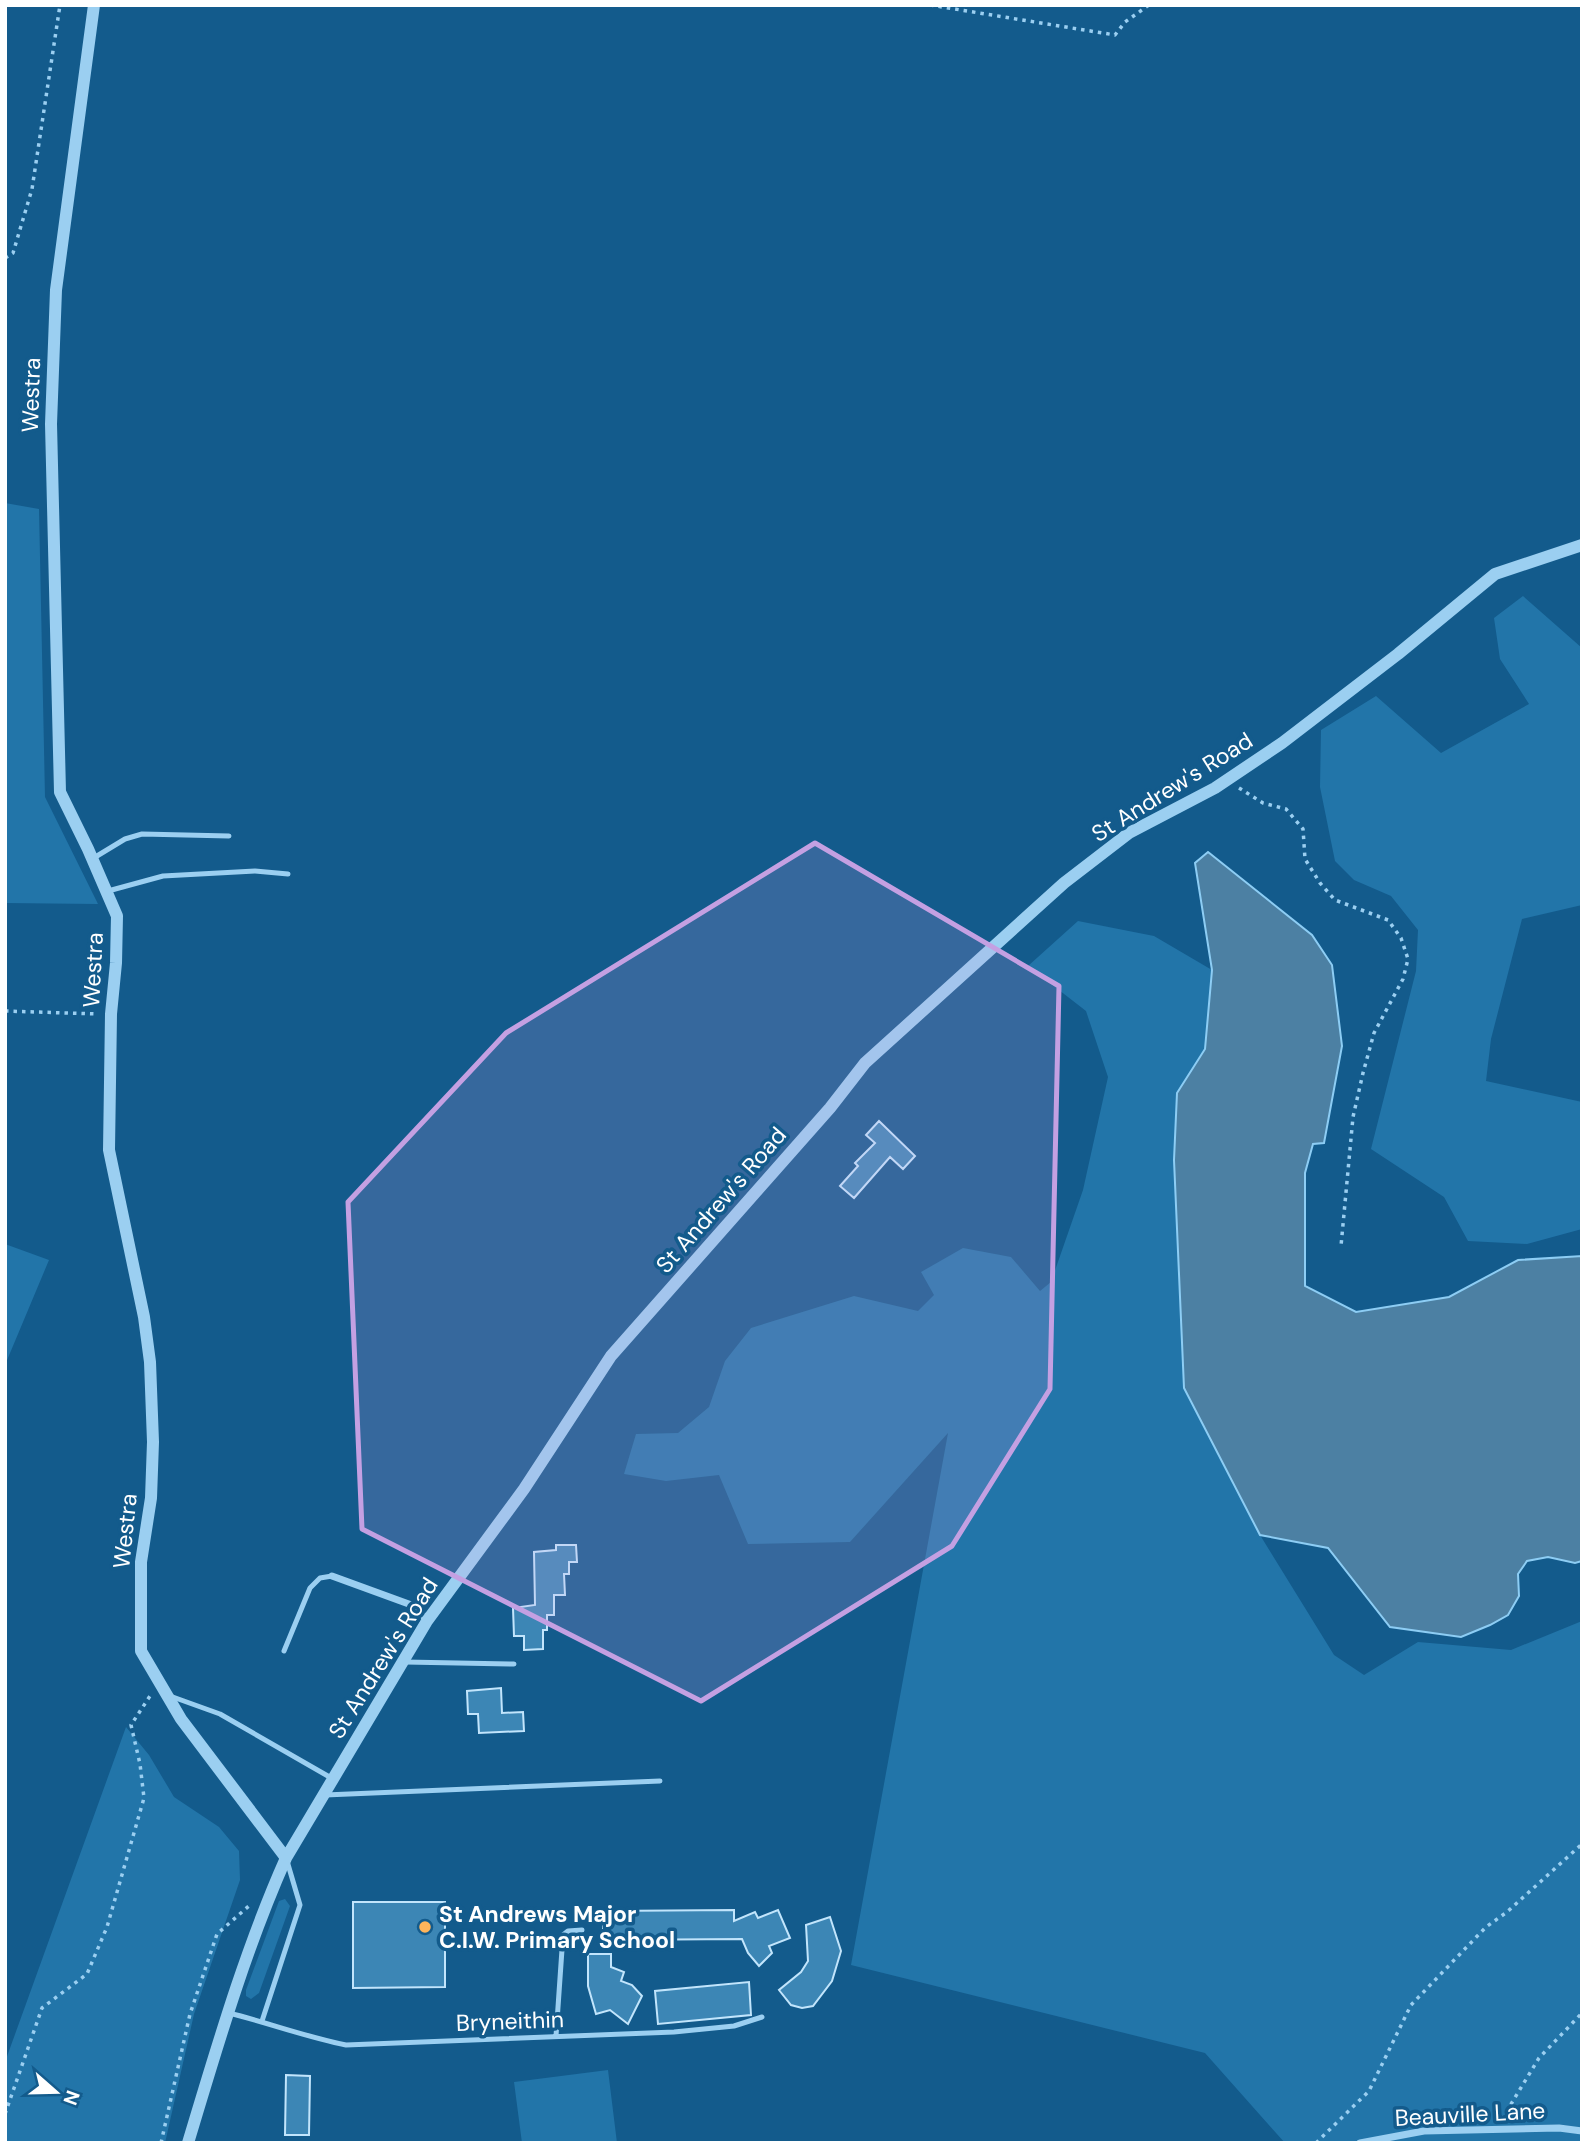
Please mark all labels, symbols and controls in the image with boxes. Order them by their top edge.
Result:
street label: Westra [15,357,47,433]
street label: St Andrew's Road [1086,725,1258,849]
street label: Westra [76,932,110,1008]
street label: St Andrew's Road [649,1121,793,1279]
street label: Westra [106,1492,144,1570]
street label: St Andrew's Road [321,1572,445,1744]
place label: St Andrews Major C.I.W. Primary School [439,1899,675,1955]
marker: St Andrews Major C.I.W. Primary School [417,1919,433,1935]
street label: Bryneithin [456,2004,564,2038]
north arrow [21,2057,91,2127]
text: N [57,2087,86,2108]
street label: Beauville Lane [1394,2095,1546,2133]

